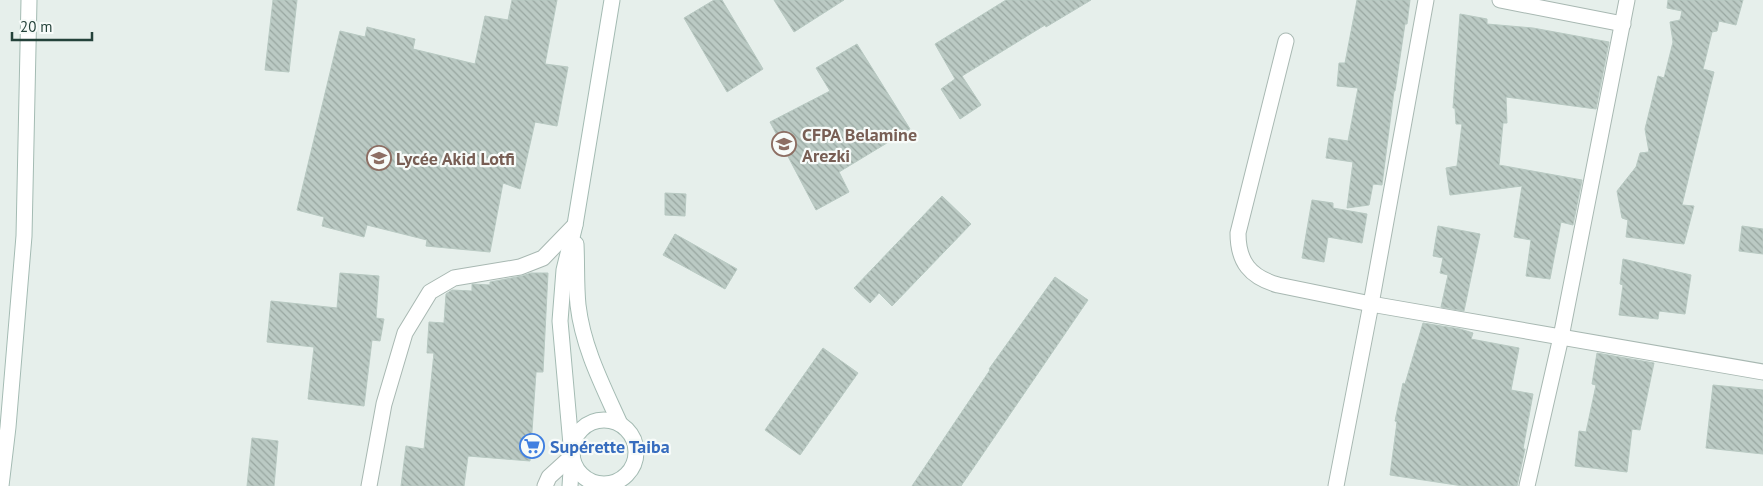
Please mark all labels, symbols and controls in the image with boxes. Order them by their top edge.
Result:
scale bar [12,10,92,42]
text: 20 m [20,17,53,36]
place label: CFPA Belamine Arezki [802,123,917,167]
school or university icon: CFPA Belamine Arezki [771,131,797,157]
school or university icon: Lycée Akid Lotfi [366,145,392,171]
place label: Lycée Akid Lotfi [396,147,515,170]
supermarket icon: Supérette Taiba [519,433,545,459]
place label: Supérette Taiba [550,435,670,458]

